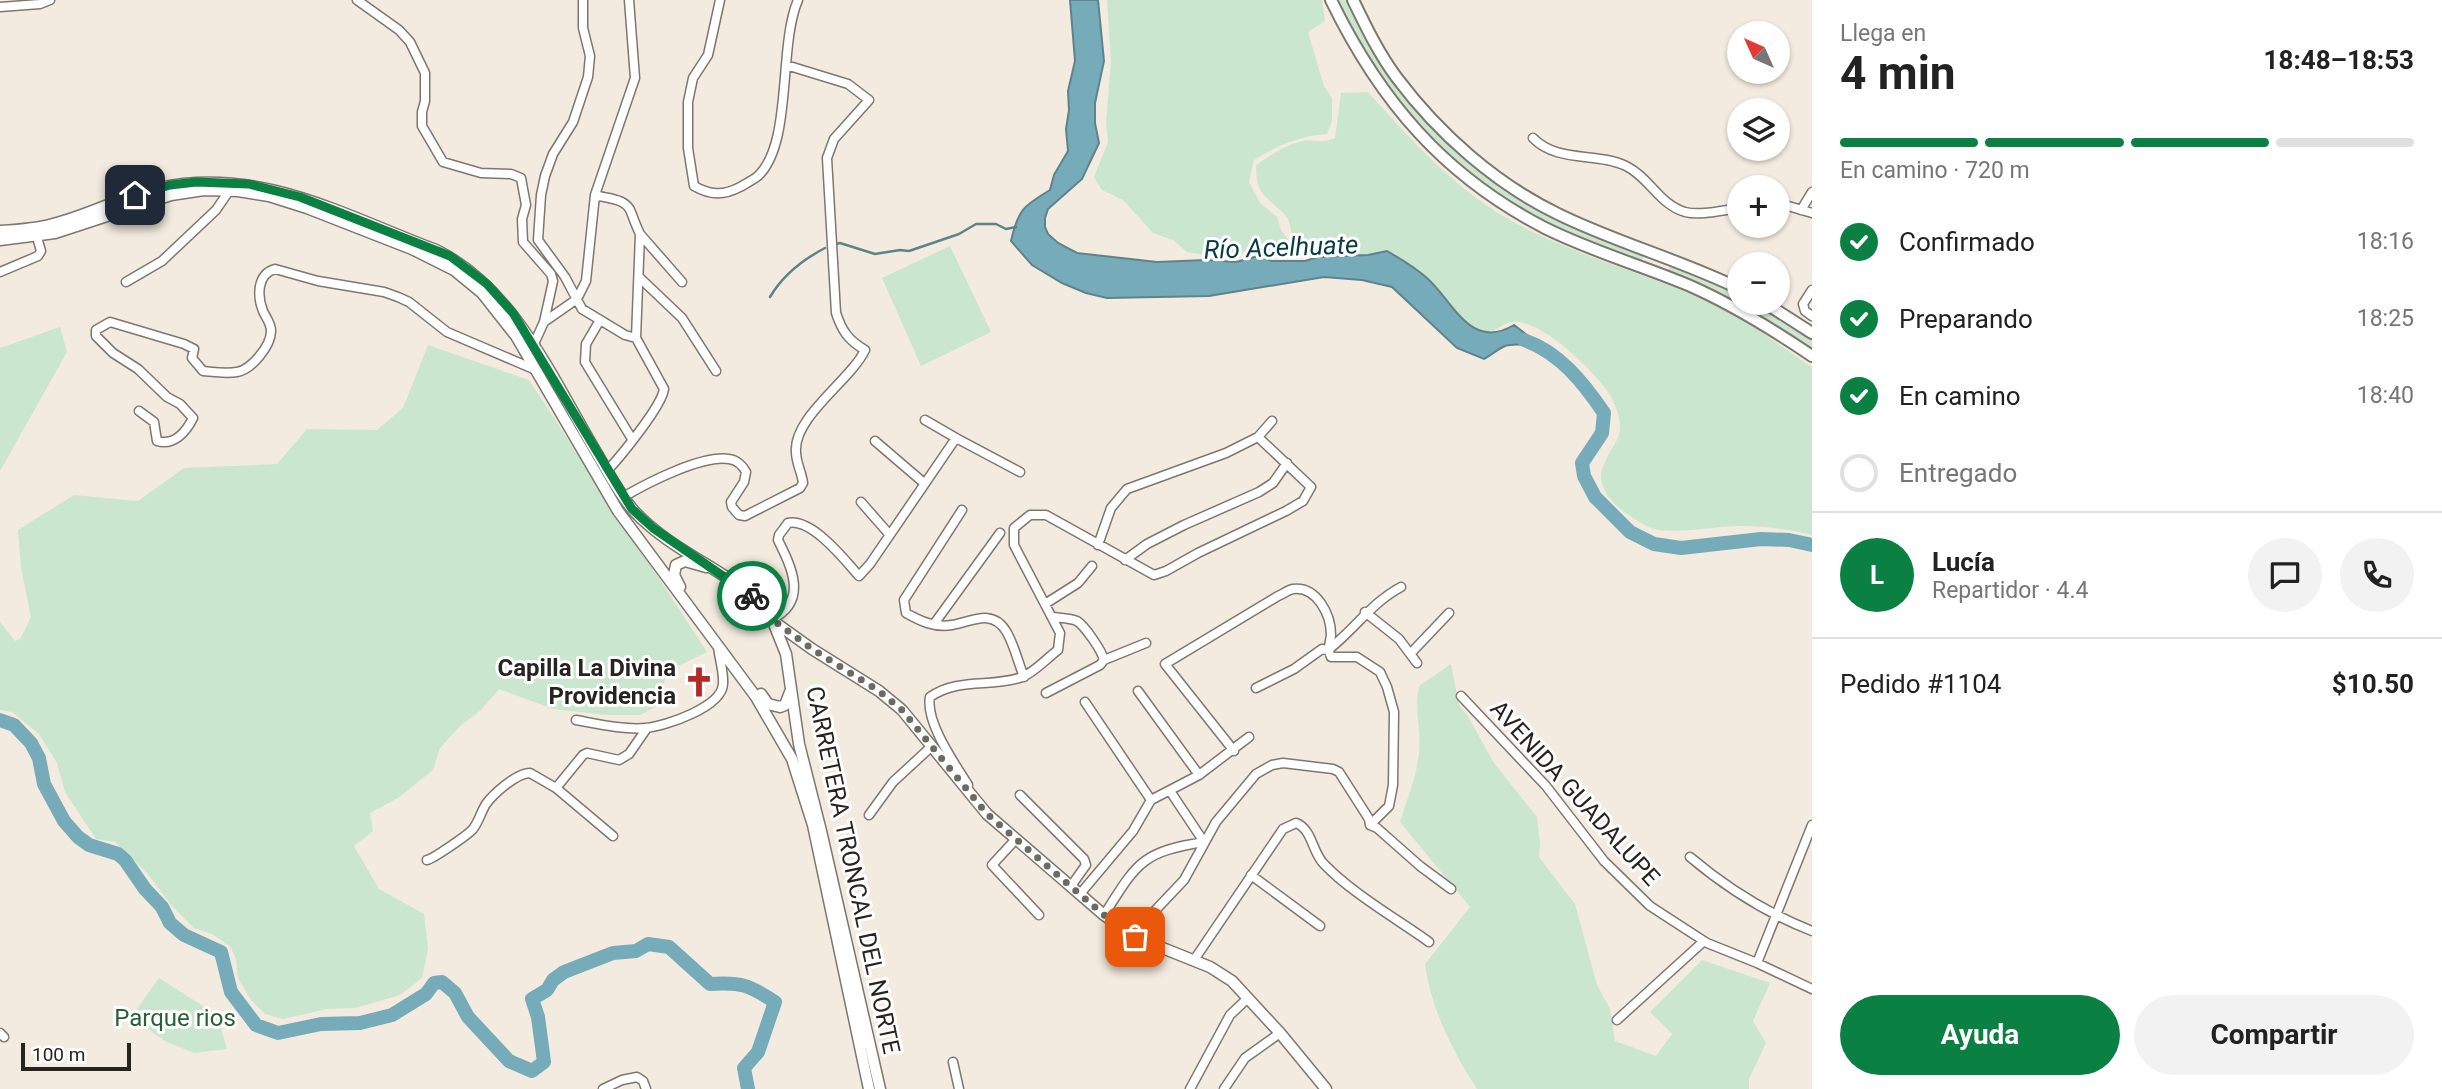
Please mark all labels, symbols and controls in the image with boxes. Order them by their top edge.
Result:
text: Llega en [1840,20,1926,47]
north arrow [1727,21,1790,84]
map controls [1727,21,1790,315]
text: 18:48–18:53 [2264,45,2414,75]
text: 4 min [1840,46,1956,100]
button: layers [1727,98,1790,161]
text: En camino · 720 m [1840,157,2030,184]
pin [105,165,165,225]
button: + [1727,175,1790,238]
icon: home [116,176,154,214]
icon: check [1840,223,1878,261]
text: Confirmado [1899,227,2035,257]
text: 18:16 [2357,228,2414,255]
water label: Río Acelhuate [1203,229,1359,265]
button: − [1727,252,1790,315]
icon: check [1840,300,1878,338]
text: Preparando [1899,304,2033,334]
text: 18:25 [2357,305,2414,332]
icon: check [1840,377,1878,415]
text: En camino [1899,381,2021,411]
text: 18:40 [2357,382,2414,409]
text: Entregado [1899,458,2017,488]
button: chat [2248,538,2322,612]
button: phone [2340,538,2414,612]
text: Lucía [1932,547,1995,577]
text: L [1870,560,1884,590]
courier [717,561,787,631]
icon: bike [733,577,771,615]
text: Repartidor · 4.4 [1932,577,2089,604]
place label: Capilla La Divina Providencia [498,654,676,710]
church icon: Capilla La Divina Providencia [682,665,716,699]
text: Pedido #1104 [1840,669,2001,699]
text: $10.50 [2332,669,2414,699]
street label: CARRETERA TRONCAL DEL NORTE [800,684,906,1056]
street label: AVENIDA GUADALUPE [1484,695,1666,891]
pin [1105,907,1165,967]
icon: bag [1116,918,1154,956]
button: Ayuda [1840,995,2120,1075]
button: Compartir [2134,995,2414,1075]
park label: Parque rios [114,1004,236,1032]
scale bar [21,1040,131,1072]
text: 100 m [32,1043,85,1066]

